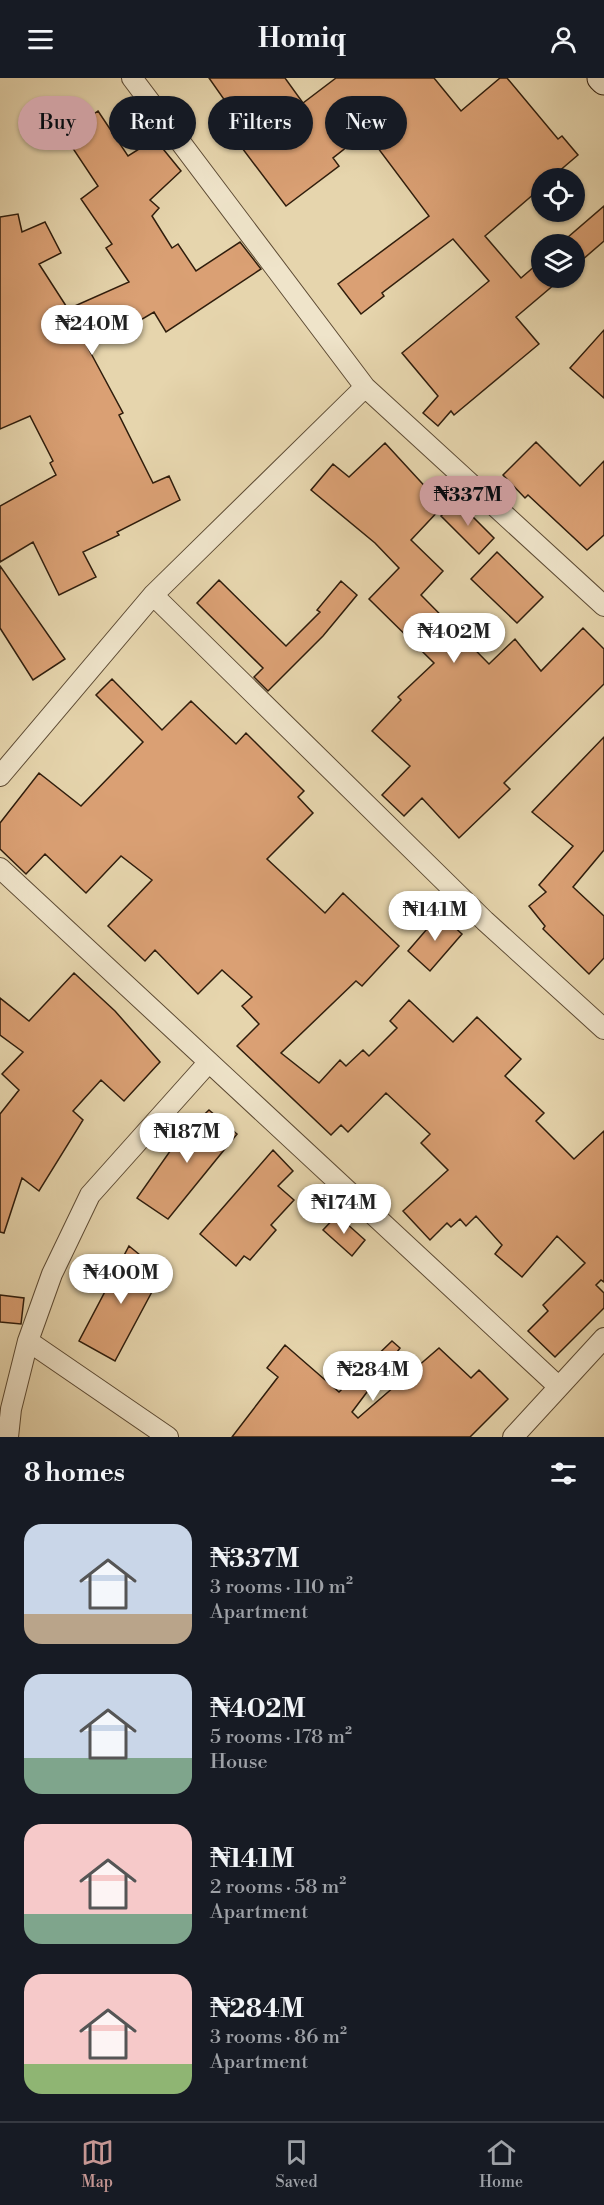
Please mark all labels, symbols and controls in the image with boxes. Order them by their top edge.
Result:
text: Homiq [258,22,346,56]
icon: menu [24,23,57,56]
icon: person [547,23,580,56]
chip: Buy [18,96,97,150]
chip: Rent [109,96,196,150]
chip: Filters [208,96,313,150]
chip: New [325,96,407,150]
map controls [531,168,585,288]
button: locate [531,168,585,222]
button: layers [531,234,585,288]
pin: ₦240M [50,305,134,356]
text: ₦240M [55,312,129,337]
pin: ₦337M [426,476,510,527]
text: ₦337M [434,483,502,508]
pin: ₦402M [412,613,496,664]
text: ₦402M [417,620,491,645]
pin: ₦141M [393,891,477,942]
text: ₦141M [403,898,467,923]
pin: ₦187M [145,1113,229,1164]
text: ₦187M [154,1120,220,1145]
pin: ₦174M [302,1184,386,1235]
text: ₦174M [311,1191,377,1216]
pin: ₦400M [79,1254,163,1305]
text: ₦400M [83,1261,159,1286]
pin: ₦284M [331,1351,415,1402]
text: ₦284M [337,1358,409,1383]
text: 8 homes [24,1457,125,1489]
icon: filters [547,1457,580,1490]
text: ₦337M [210,1543,299,1575]
icon: home [72,1548,144,1620]
text: 3 rooms · 110 m² [210,1575,353,1600]
text: Apartment [210,1600,308,1625]
text: ₦402M [210,1693,306,1725]
icon: home [72,1698,144,1770]
text: 5 rooms · 178 m² [210,1725,352,1750]
text: House [210,1750,268,1775]
text: ₦141M [210,1843,294,1875]
icon: home [72,1848,144,1920]
text: 2 rooms · 58 m² [210,1875,346,1900]
text: Apartment [210,1900,308,1925]
text: ₦284M [210,1993,304,2025]
icon: home [72,1998,144,2070]
text: 3 rooms · 86 m² [210,2025,347,2050]
text: Apartment [210,2050,308,2075]
tab: Map [81,2136,114,2192]
tab: Saved [276,2136,318,2192]
tab: Home [479,2136,523,2192]

